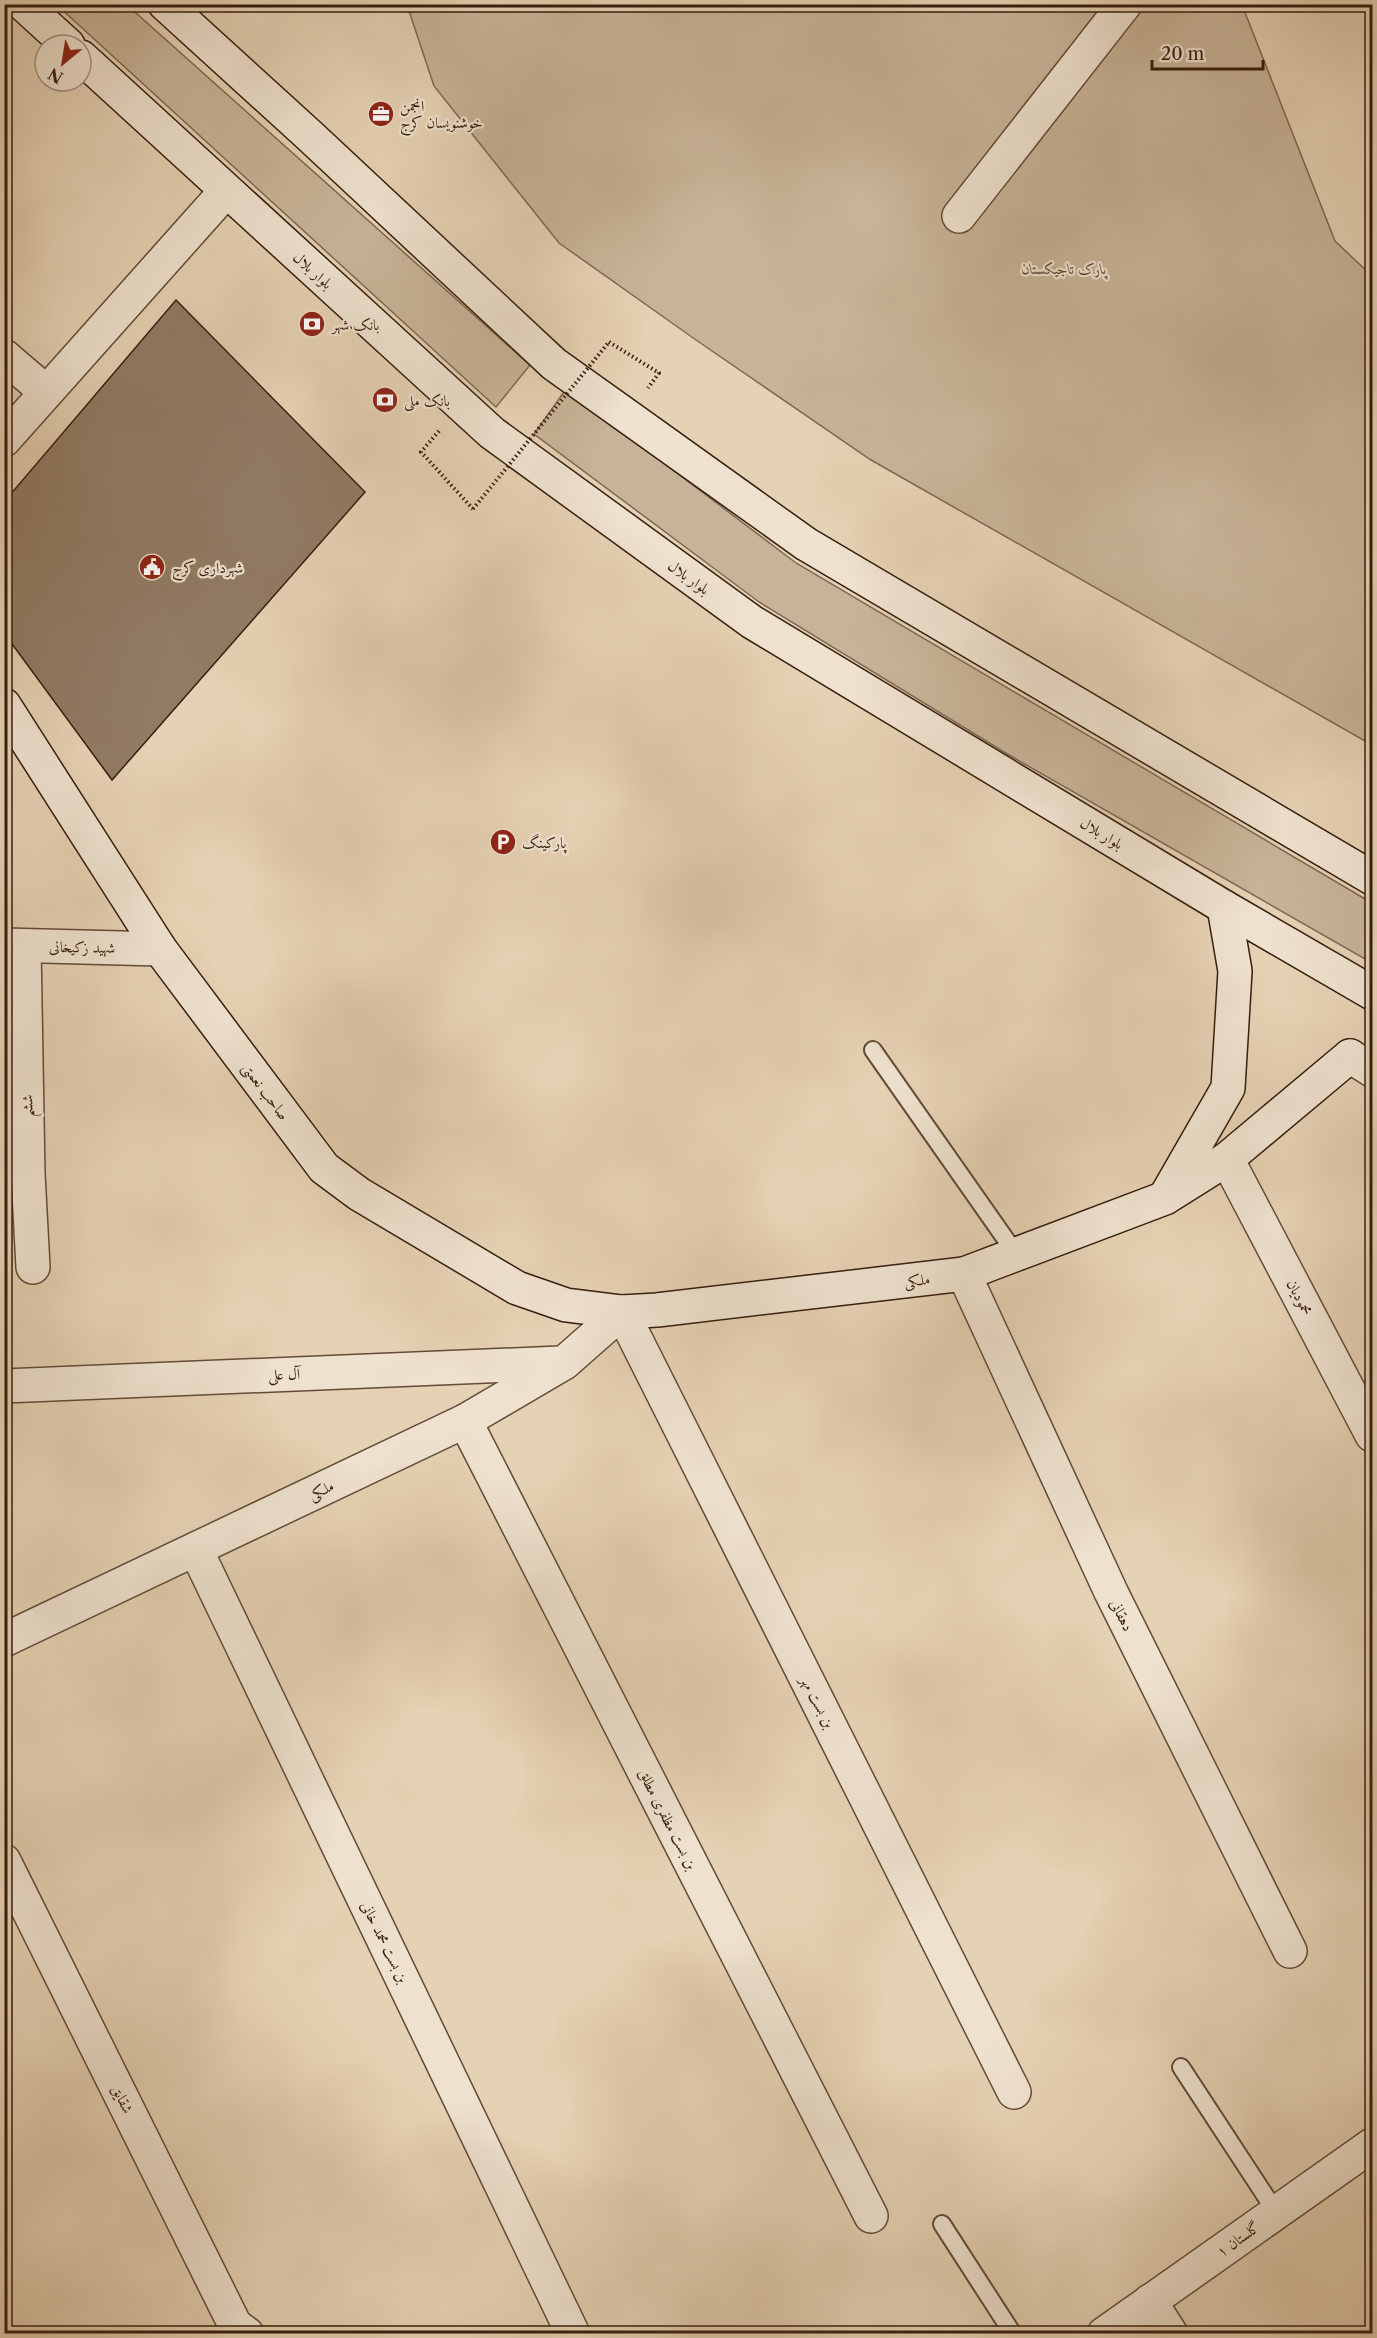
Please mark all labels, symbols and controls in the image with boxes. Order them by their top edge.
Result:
north arrow [33,33,93,93]
scale bar [1152,33,1263,71]
text: 20 m [1161,43,1205,65]
text: N [44,64,67,88]
place label: انجمن خوشنویسان کرج [400,96,483,136]
office icon: انجمن خوشنویسان کرج [366,99,396,129]
street label: بلوار بلال [289,247,337,293]
park label: پارک تاجیکستان [1021,259,1108,280]
bank icon: بانک شهر [297,309,327,339]
place label: بانک شهر [330,315,379,335]
bank icon: بانک ملی [370,385,400,415]
place label: بانک ملی [404,391,450,412]
public building icon: شهرداری کرج [137,552,167,582]
street label: بلوار بلال [664,556,714,599]
place label: شهرداری کرج [172,558,243,581]
street label: بلوار بلال [1077,813,1127,853]
parking icon: پارکینگ [488,827,518,857]
place label: پارکینگ [522,833,567,854]
street label: شهید زکیخانی [49,937,115,958]
street label: صاحب نعمتی [237,1058,294,1125]
street label: ششم [17,1094,43,1118]
street label: ملکی [903,1269,931,1293]
street label: محمودیان [1283,1276,1317,1318]
street label: آل علی [268,1364,302,1386]
street label: ملکی [305,1476,338,1506]
street label: دهقانی [1106,1596,1138,1634]
street label: بن بست مهر [795,1671,839,1732]
street label: بن بست مظفری مطلق [633,1765,702,1873]
street label: بن بست محمد خانی [357,1898,413,1986]
street label: شقایق [108,2082,138,2116]
street label: گلستان ۱ [1213,2217,1263,2261]

